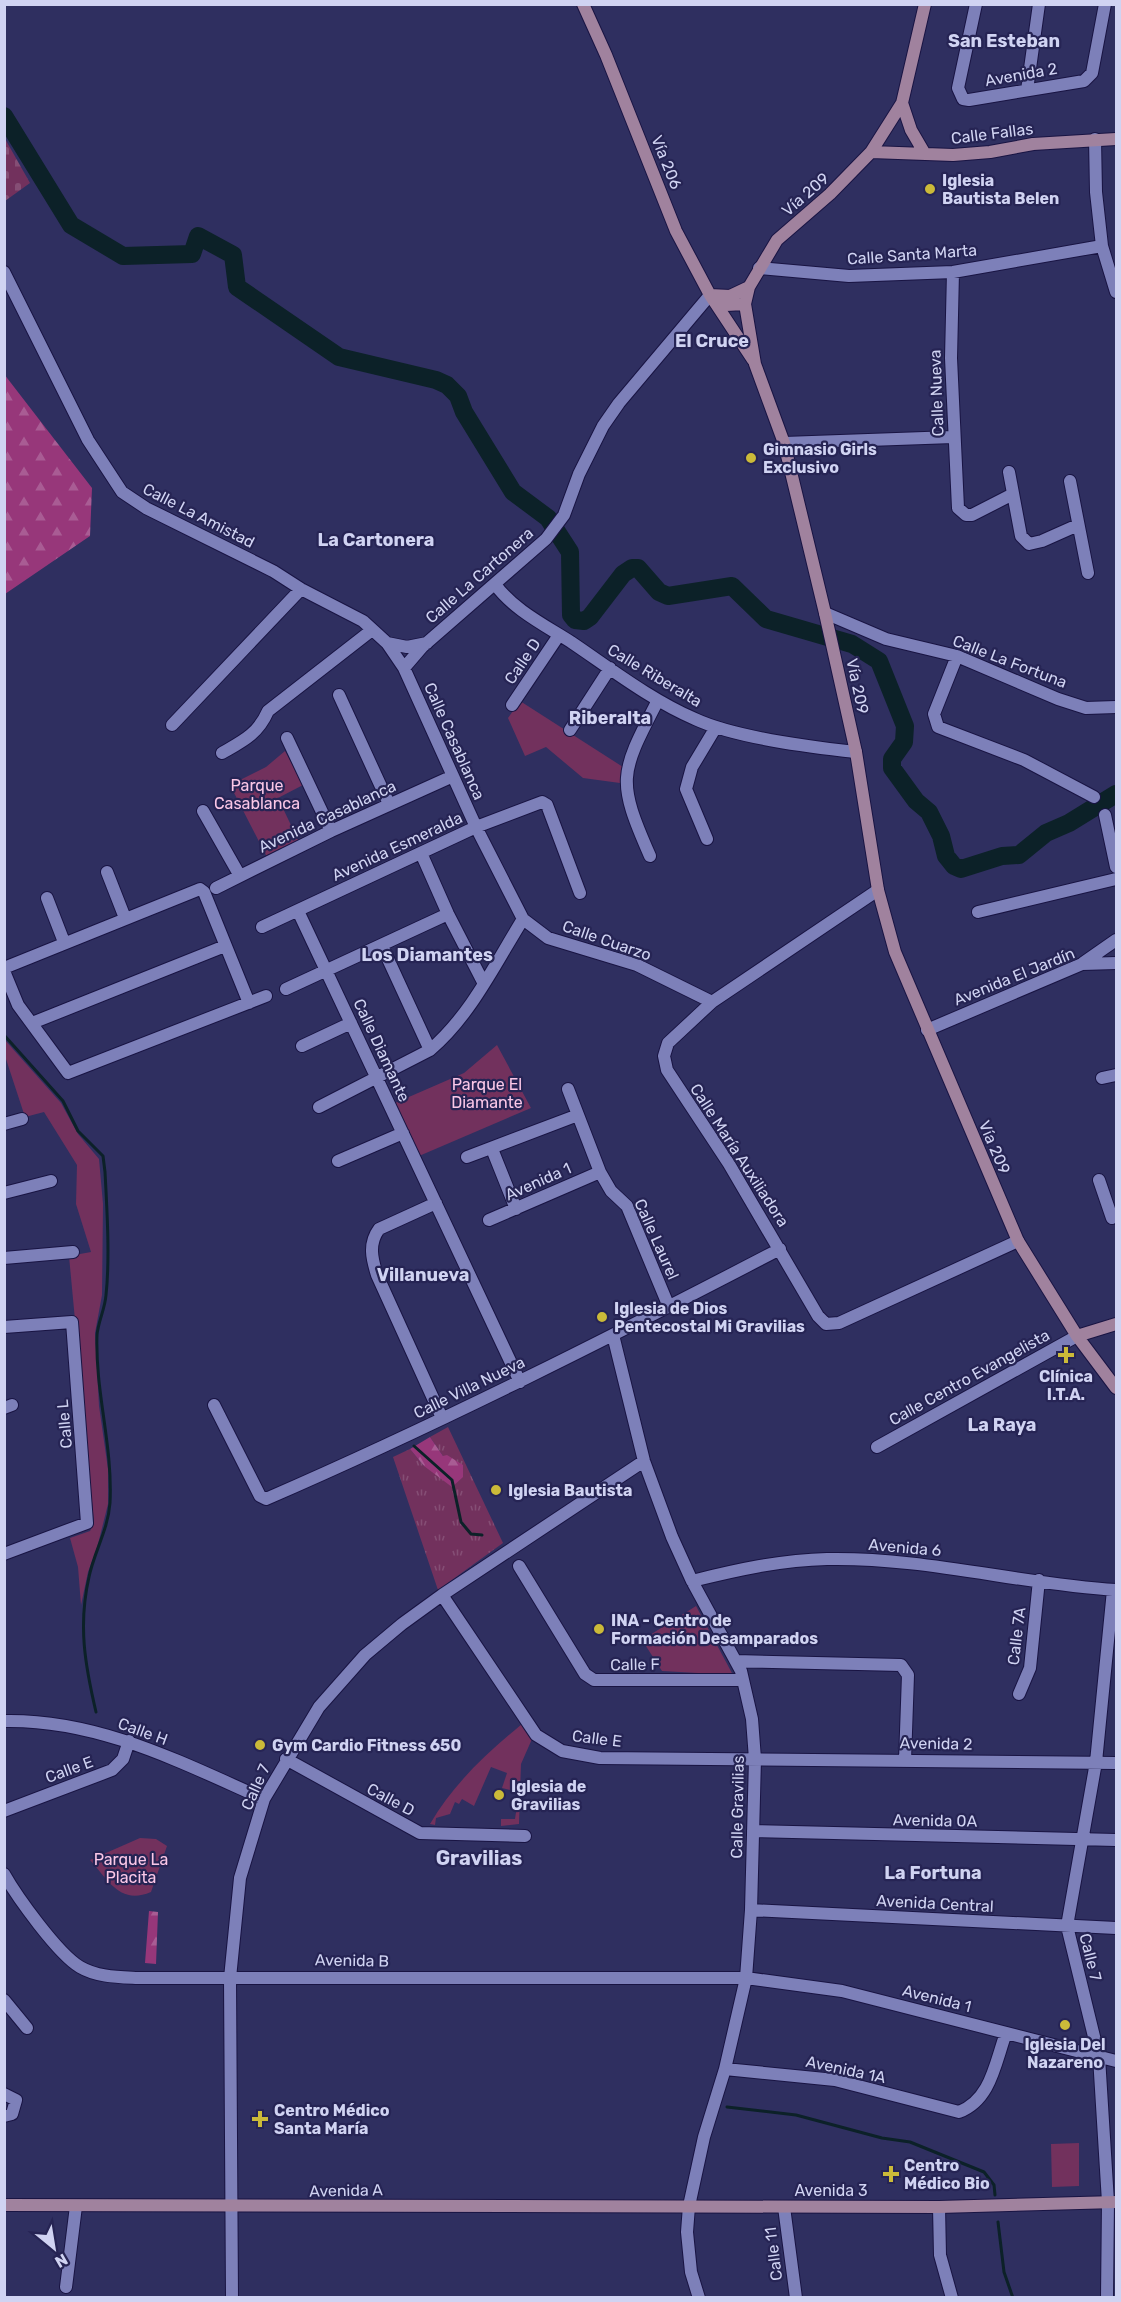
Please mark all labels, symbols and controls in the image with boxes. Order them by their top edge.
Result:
district label: San Esteban [948,30,1060,52]
street label: Avenida 2 [983,59,1059,90]
street label: Calle Fallas [950,119,1034,148]
street label: Vía 206 [647,133,686,192]
street label: Vía 209 [778,169,833,220]
place label: Iglesia Bautista Belen [942,171,1059,208]
marker: Iglesia Bautista Belen [923,182,937,196]
street label: Calle Santa Marta [846,240,978,269]
district label: El Cruce [675,330,749,352]
street label: Calle Nueva [925,349,948,437]
place label: Gimnasio Girls Exclusivo [763,440,877,477]
marker: Gimnasio Girls Exclusivo [744,451,758,465]
street label: Calle La Amistad [140,479,258,552]
street label: Calle La Cartonera [422,523,537,627]
district label: La Cartonera [318,529,434,551]
street label: Calle La Fortuna [950,631,1070,692]
street label: Calle D [500,635,545,688]
street label: Calle Riberalta [604,640,705,711]
street label: Vía 209 [842,657,873,716]
street label: Calle Casablanca [420,680,489,803]
district label: Riberalta [569,707,651,729]
park label: Parque Casablanca [214,776,300,813]
street label: Avenida Casablanca [255,776,399,857]
street label: Avenida Esmeralda [329,808,465,885]
street label: Calle Cuarzo [560,916,654,965]
street label: Avenida El Jardín [951,943,1078,1009]
district label: Los Diamantes [361,944,493,966]
street label: Calle Diamante [349,996,414,1105]
park label: Parque El Diamante [451,1075,523,1112]
street label: Calle María Auxiliadora [686,1080,793,1230]
street label: Vía 209 [975,1118,1014,1177]
street label: Avenida 1 [502,1158,574,1204]
street label: Calle Laurel [630,1196,683,1283]
district label: Villanueva [377,1264,469,1286]
place label: Iglesia de Dios Pentecostal Mi Gravilias [614,1299,805,1336]
marker: Iglesia de Dios Pentecostal Mi Gravilias [595,1310,609,1324]
street label: Calle Centro Evangelista [886,1325,1053,1430]
marker: Clínica I.T.A. [1057,1346,1075,1364]
street label: Calle Villa Nueva [411,1352,528,1423]
place label: Clínica I.T.A. [1039,1367,1093,1404]
street label: Calle L [53,1399,76,1449]
district label: La Raya [968,1414,1036,1436]
place label: Iglesia Bautista [508,1481,632,1500]
marker: Iglesia Bautista [489,1483,503,1497]
street label: Avenida 6 [868,1535,943,1560]
street label: Calle 7A [1004,1606,1030,1666]
place label: INA - Centro de Formación Desamparados [611,1611,818,1648]
marker: INA - Centro de Formación Desamparados [592,1622,606,1636]
street label: Calle F [610,1655,660,1674]
street label: Calle H [115,1714,170,1749]
street label: Calle E [571,1726,623,1751]
street label: Avenida 2 [899,1733,973,1754]
place label: Gym Cardio Fitness 650 [272,1736,461,1755]
marker: Gym Cardio Fitness 650 [253,1738,267,1752]
street label: Calle E [43,1752,96,1787]
street label: Calle Gravilias [727,1755,748,1859]
street label: Calle 7 [237,1761,274,1813]
place label: Iglesia de Gravilias [511,1777,586,1814]
street label: Calle D [364,1779,418,1820]
marker: Iglesia de Gravilias [492,1788,506,1802]
street label: Avenida 0A [893,1810,978,1831]
district label: Gravilias [436,1846,522,1870]
park label: Parque La Placita [94,1850,168,1887]
district label: La Fortuna [884,1862,982,1884]
street label: Avenida Central [876,1891,994,1916]
street label: Calle 7 [1075,1931,1106,1983]
street label: Avenida B [315,1950,389,1971]
street label: Avenida 1 [900,1981,973,2016]
marker: Iglesia Del Nazareno [1058,2018,1072,2032]
place label: Iglesia Del Nazareno [1024,2035,1106,2072]
street label: Avenida 1A [804,2052,888,2087]
place label: Centro Médico Santa María [274,2101,390,2138]
marker: Centro Médico Santa María [251,2110,269,2128]
place label: Centro Médico Bio [904,2156,990,2193]
marker: Centro Médico Bio [882,2165,900,2183]
street label: Avenida A [309,2180,383,2201]
street label: Avenida 3 [794,2181,868,2200]
north arrow [24,2218,84,2278]
street label: Calle 11 [761,2226,786,2282]
text: N [52,2249,71,2272]

